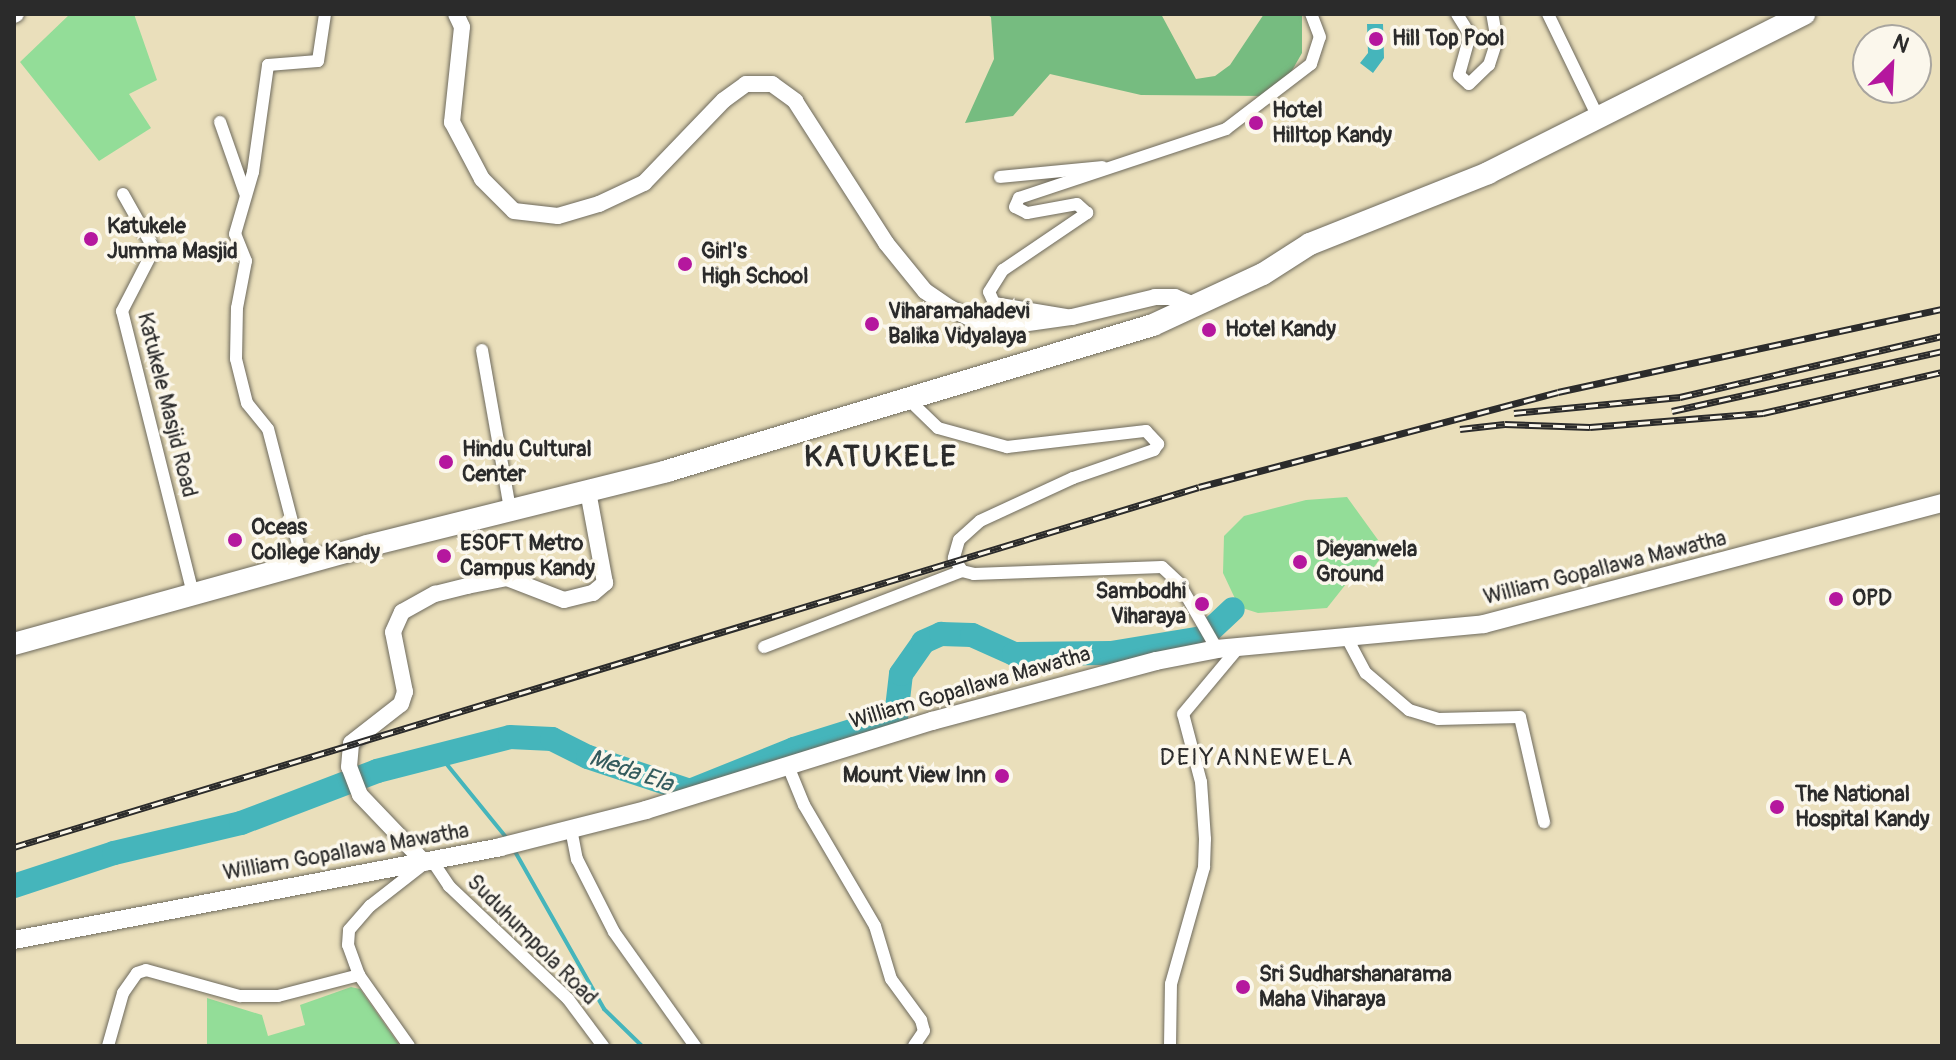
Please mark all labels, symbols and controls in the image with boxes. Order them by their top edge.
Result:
north arrow [1852,24,1932,104]
place label: Hill Top Pool [1392,26,1505,52]
text: N [1888,28,1913,60]
marker: Hill Top Pool [1367,30,1385,48]
place label: Hotel Hilltop Kandy [1272,97,1392,148]
marker: Hotel Hilltop Kandy [1247,114,1265,132]
place label: Katukele Jumma Masjid [107,213,238,264]
marker: Katukele Jumma Masjid [82,230,100,248]
place label: Girl's High School [701,238,808,290]
marker: Girl's High School [676,255,694,273]
place label: Viharamahadevi Balika Vidyalaya [888,298,1030,350]
street label: Katukele Masjid Road [131,310,203,500]
marker: Viharamahadevi Balika Vidyalaya [863,315,881,333]
place label: Hotel Kandy [1225,317,1336,343]
marker: Hotel Kandy [1200,321,1218,339]
place label: Hindu Cultural Center [462,436,592,488]
district label: KATUKELE [804,439,958,475]
marker: Hindu Cultural Center [437,453,455,471]
place label: Oceas College Kandy [251,514,380,566]
street label: William Gopallawa Mawatha [1481,525,1729,611]
place label: ESOFT Metro Campus Kandy [460,530,595,582]
marker: Oceas College Kandy [226,531,244,549]
place label: Dieyanwela Ground [1316,536,1417,588]
marker: ESOFT Metro Campus Kandy [435,547,453,565]
marker: Dieyanwela Ground [1291,553,1309,571]
place label: Sambodhi Viharaya [1096,578,1186,630]
place label: OPD [1852,586,1892,612]
marker: OPD [1827,590,1845,608]
marker: Sambodhi Viharaya [1193,595,1211,613]
street label: William Gopallawa Mawatha [847,641,1093,735]
water label: Meda Ela [585,743,677,799]
district label: DEIYANNEWELA [1160,744,1354,772]
place label: Mount View Inn [843,763,986,789]
marker: Mount View Inn [993,767,1011,785]
place label: The National Hospital Kandy [1795,781,1929,832]
marker: The National Hospital Kandy [1766,796,1788,818]
street label: William Gopallawa Mawatha [221,817,471,887]
street label: Suduhumpola Road [461,869,603,1011]
place label: Sri Sudharshanarama Maha Viharaya [1259,961,1452,1012]
marker: Sri Sudharshanarama Maha Viharaya [1234,978,1252,996]

